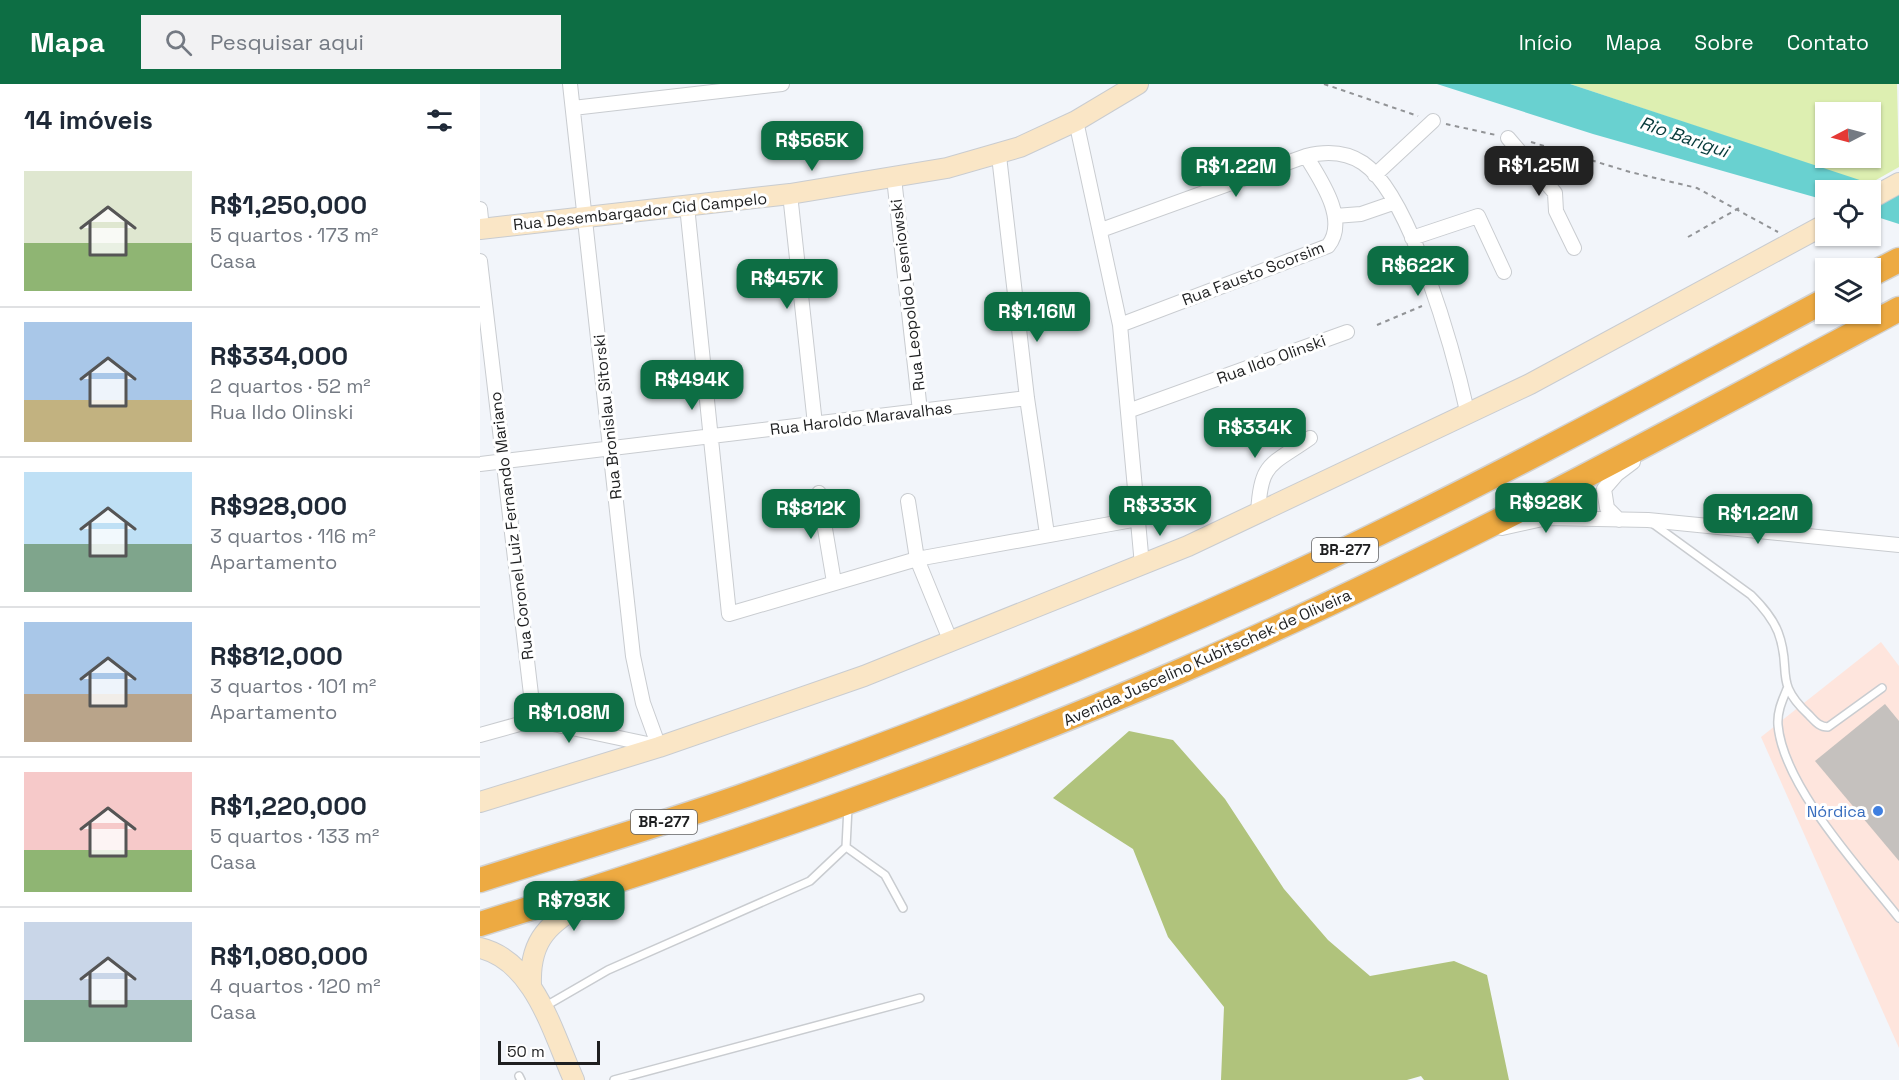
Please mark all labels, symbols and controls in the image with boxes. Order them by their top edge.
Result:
search box [141,15,561,69]
text: Mapa [30,24,105,60]
icon: search [162,26,195,59]
text: Pesquisar aqui [210,28,364,56]
text: Início [1519,29,1572,56]
text: Mapa [1605,29,1661,56]
text: Sobre [1694,29,1754,56]
text: Contato [1787,29,1869,56]
north arrow [1815,102,1881,168]
map controls [1815,102,1881,324]
text: 14 imóveis [24,103,153,137]
icon: filters [423,104,456,137]
water label: Rio Barigui [1637,111,1734,163]
pin: R$565K [763,121,861,172]
text: R$565K [775,127,849,153]
pin: R$1.25M [1484,146,1594,197]
pin: R$1.22M [1181,147,1291,198]
text: R$1.25M [1498,152,1580,178]
text: R$1.22M [1195,153,1277,179]
button: locate [1815,180,1881,246]
text: R$1,250,000 [210,188,367,222]
street label: Rua Desembargador Cid Campelo [512,188,768,235]
icon: home [72,195,144,267]
street label: Rua Leopoldo Lesniowski [885,198,930,392]
text: 5 quartos · 173 m² [210,222,378,248]
street label: Rua Fausto Scorsim [1179,237,1327,310]
pin: R$622K [1369,246,1467,297]
text: Casa [210,248,256,274]
text: R$622K [1381,252,1455,278]
button: layers [1815,258,1881,324]
pin: R$457K [738,259,836,310]
text: R$457K [751,265,823,291]
pin: R$1.16M [982,292,1092,343]
text: R$1.16M [998,298,1076,324]
street label: Rua Ildo Olinski [1214,330,1329,389]
street label: Rua Bronislau Sitorski [588,333,627,501]
text: R$334,000 [210,339,348,373]
icon: home [72,346,144,418]
pin: R$494K [643,360,741,411]
text: R$494K [654,366,730,392]
text: 2 quartos · 52 m² [210,373,371,399]
street label: Rua Coronel Luiz Fernando Mariano [485,391,538,661]
street label: Rua Haroldo Maravalhas [769,397,953,440]
text: Rua Ildo Olinski [210,399,353,425]
pin: R$334K [1206,408,1304,459]
text: R$334K [1218,414,1292,440]
pin: R$928K [1497,483,1595,534]
pin: R$333K [1111,486,1209,537]
text: R$928,000 [210,489,347,523]
pin: R$812K [762,489,860,540]
text: R$928K [1509,489,1583,515]
text: R$333K [1123,492,1197,518]
pin: R$1.22M [1703,494,1813,545]
text: R$812K [776,495,846,521]
icon: home [72,496,144,568]
text: R$1.22M [1717,500,1799,526]
text: 3 quartos · 116 m² [210,523,376,549]
road number: BR-277 [1312,538,1378,562]
text: Apartamento [210,549,337,575]
street label: Avenida Juscelino Kubitschek de Oliveira [1060,584,1354,731]
text: R$812,000 [210,639,343,673]
icon: home [72,646,144,718]
text: 3 quartos · 101 m² [210,673,376,699]
pin: R$1.08M [514,693,624,744]
text: Apartamento [210,699,337,725]
text: R$1.08M [528,699,610,725]
text: R$1,220,000 [210,789,367,823]
icon: home [72,796,144,868]
place label: Nórdica [1807,801,1866,822]
marker: Nórdica [1871,804,1885,818]
road number: BR-277 [631,810,697,834]
text: 5 quartos · 133 m² [210,823,379,849]
text: Casa [210,849,256,875]
pin: R$793K [525,881,623,932]
text: R$793K [538,887,610,913]
text: R$1,080,000 [210,939,368,973]
icon: home [72,946,144,1018]
text: 4 quartos · 120 m² [210,973,380,999]
text: Casa [210,999,256,1025]
scale bar [498,1038,600,1066]
text: 50 m [507,1041,545,1062]

